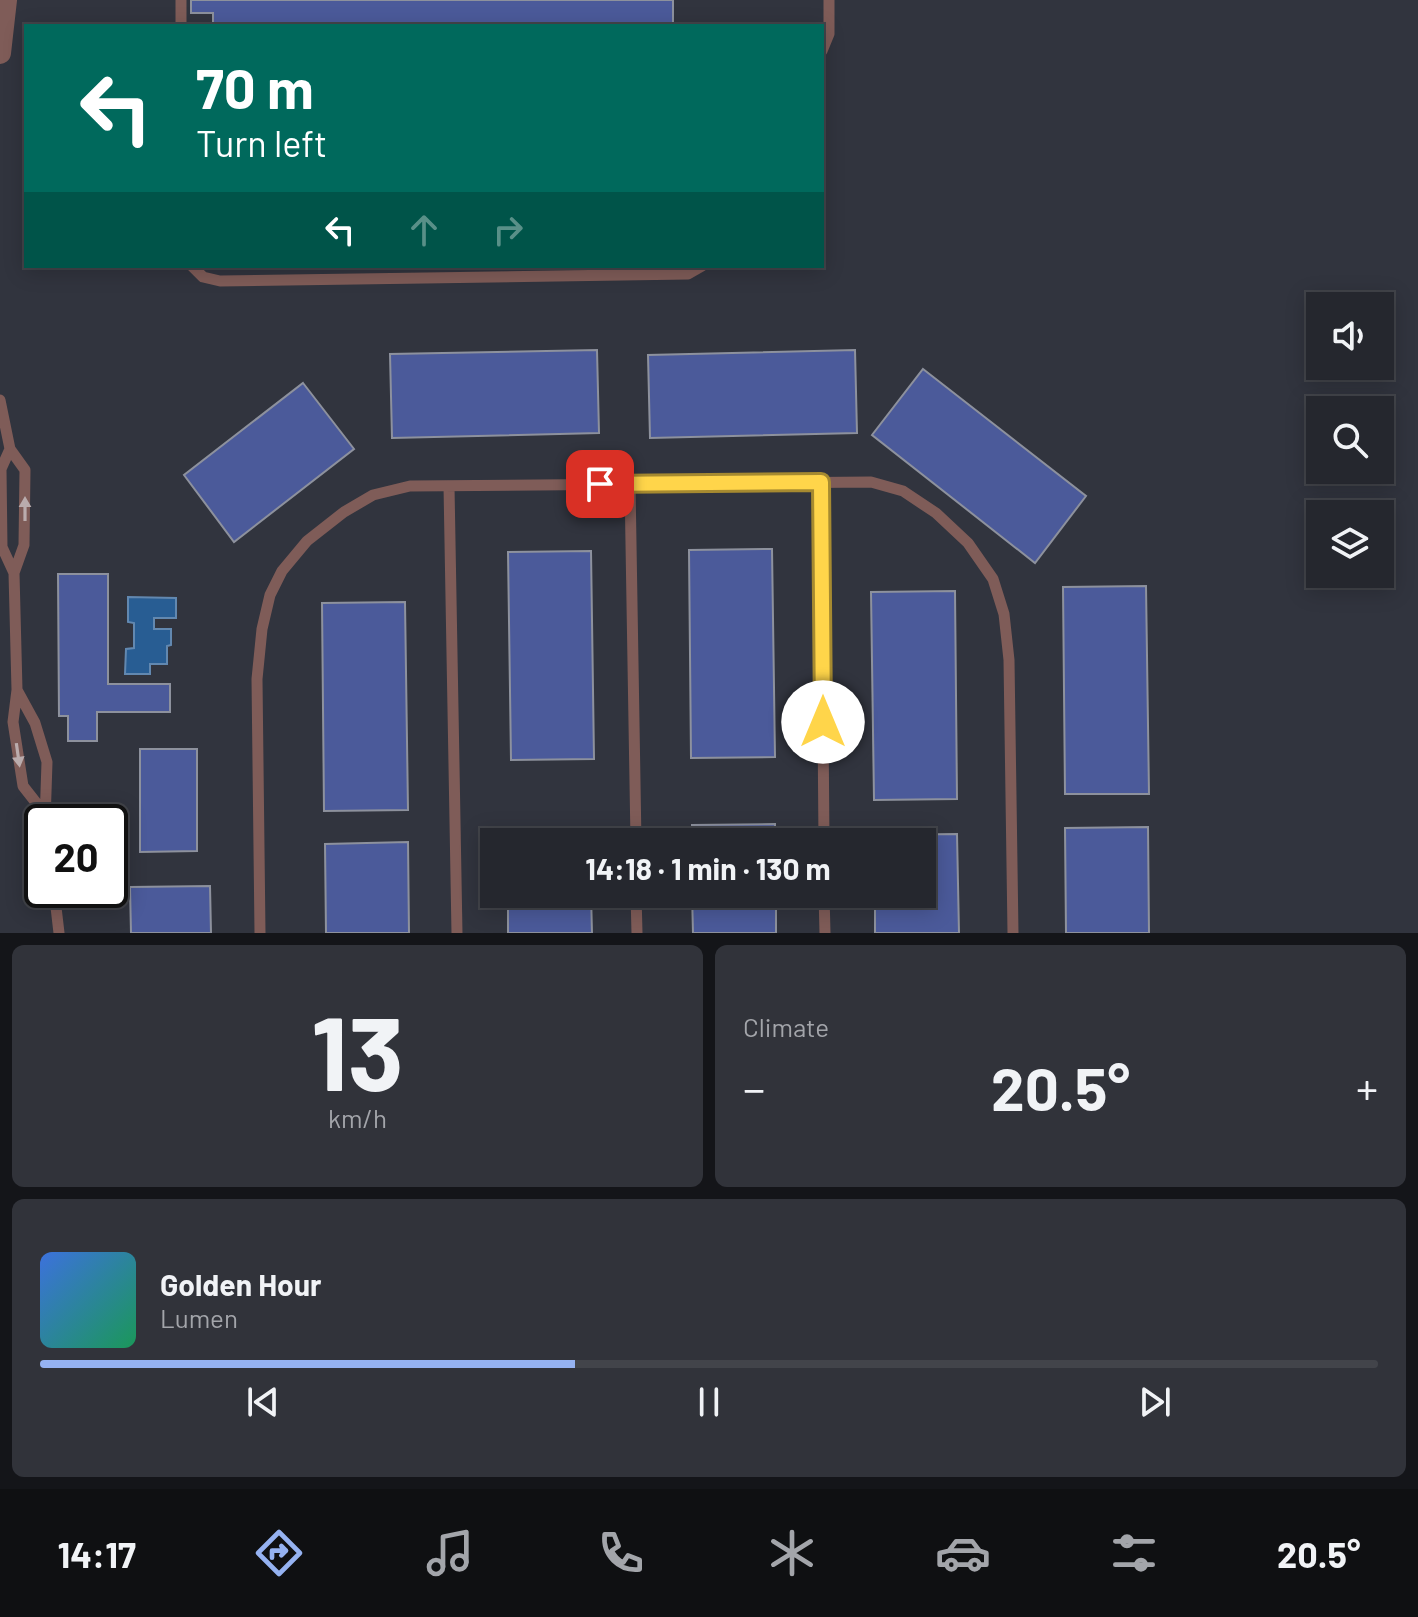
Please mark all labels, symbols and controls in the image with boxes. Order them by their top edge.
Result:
text: 70 m [196,53,314,120]
icon: left [64,56,168,160]
text: Turn left [196,121,327,164]
icon: left [318,208,362,252]
icon: ahead [402,208,446,252]
icon: right [486,208,530,252]
map controls [1306,292,1394,588]
button: sound [1306,292,1394,380]
button: search [1306,396,1394,484]
pin [566,450,634,518]
icon: arrive [578,462,622,506]
one-way arrow [19,496,31,521]
button: layers [1306,500,1394,588]
position arrow [781,680,865,764]
one-way arrow [12,743,25,768]
speed limit sign: 20 [24,804,128,908]
text: 14:18 · 1 min · 130 m [585,850,831,886]
text: 13 [311,987,404,1112]
text: Climate [743,1011,829,1042]
text: 20.5° [991,1051,1130,1123]
text: − [743,1061,765,1114]
text: + [1356,1061,1378,1114]
text: km/h [328,1102,387,1133]
text: Golden Hour [160,1266,322,1302]
text: Lumen [160,1302,238,1333]
icon: previous [241,1380,285,1424]
icon: pause [687,1380,731,1424]
icon: next [1133,1380,1177,1424]
icon: directions [251,1525,307,1581]
icon: music [422,1525,478,1581]
icon: phone [593,1525,649,1581]
icon: climate [764,1525,820,1581]
icon: car [935,1525,991,1581]
icon: filters [1106,1525,1162,1581]
text: 14:17 [58,1532,136,1575]
text: 20.5° [1277,1532,1360,1575]

